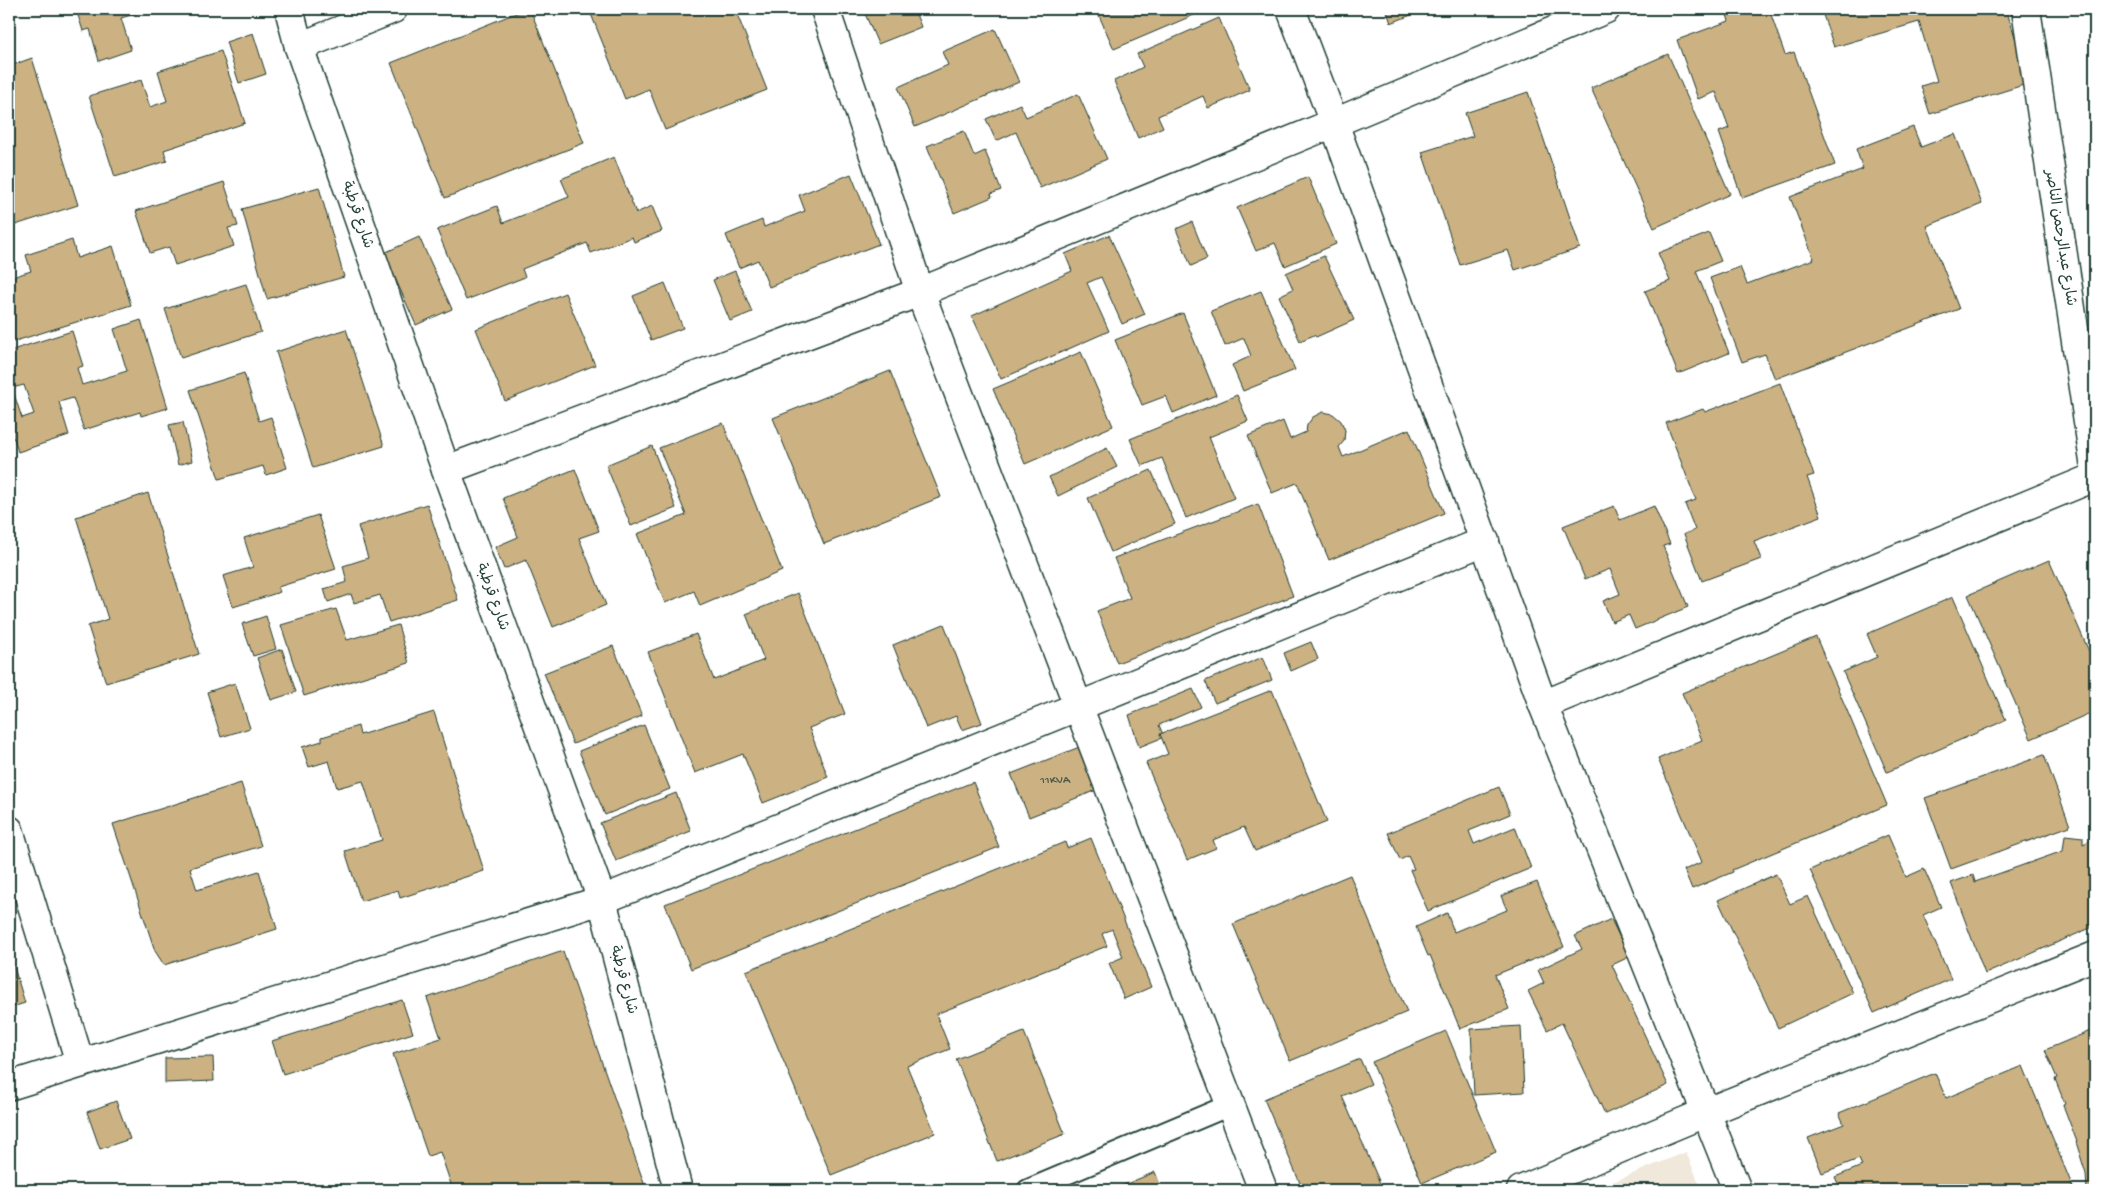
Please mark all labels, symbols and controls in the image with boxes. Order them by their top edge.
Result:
street label: شارع عبدالرحمن الناصر [2040,168,2080,307]
street label: شارع قرطبة [337,179,377,251]
street label: شارع قرطبة [471,561,513,633]
house number: 11KVA [1039,774,1071,788]
street label: شارع قرطبة [605,944,641,1016]

